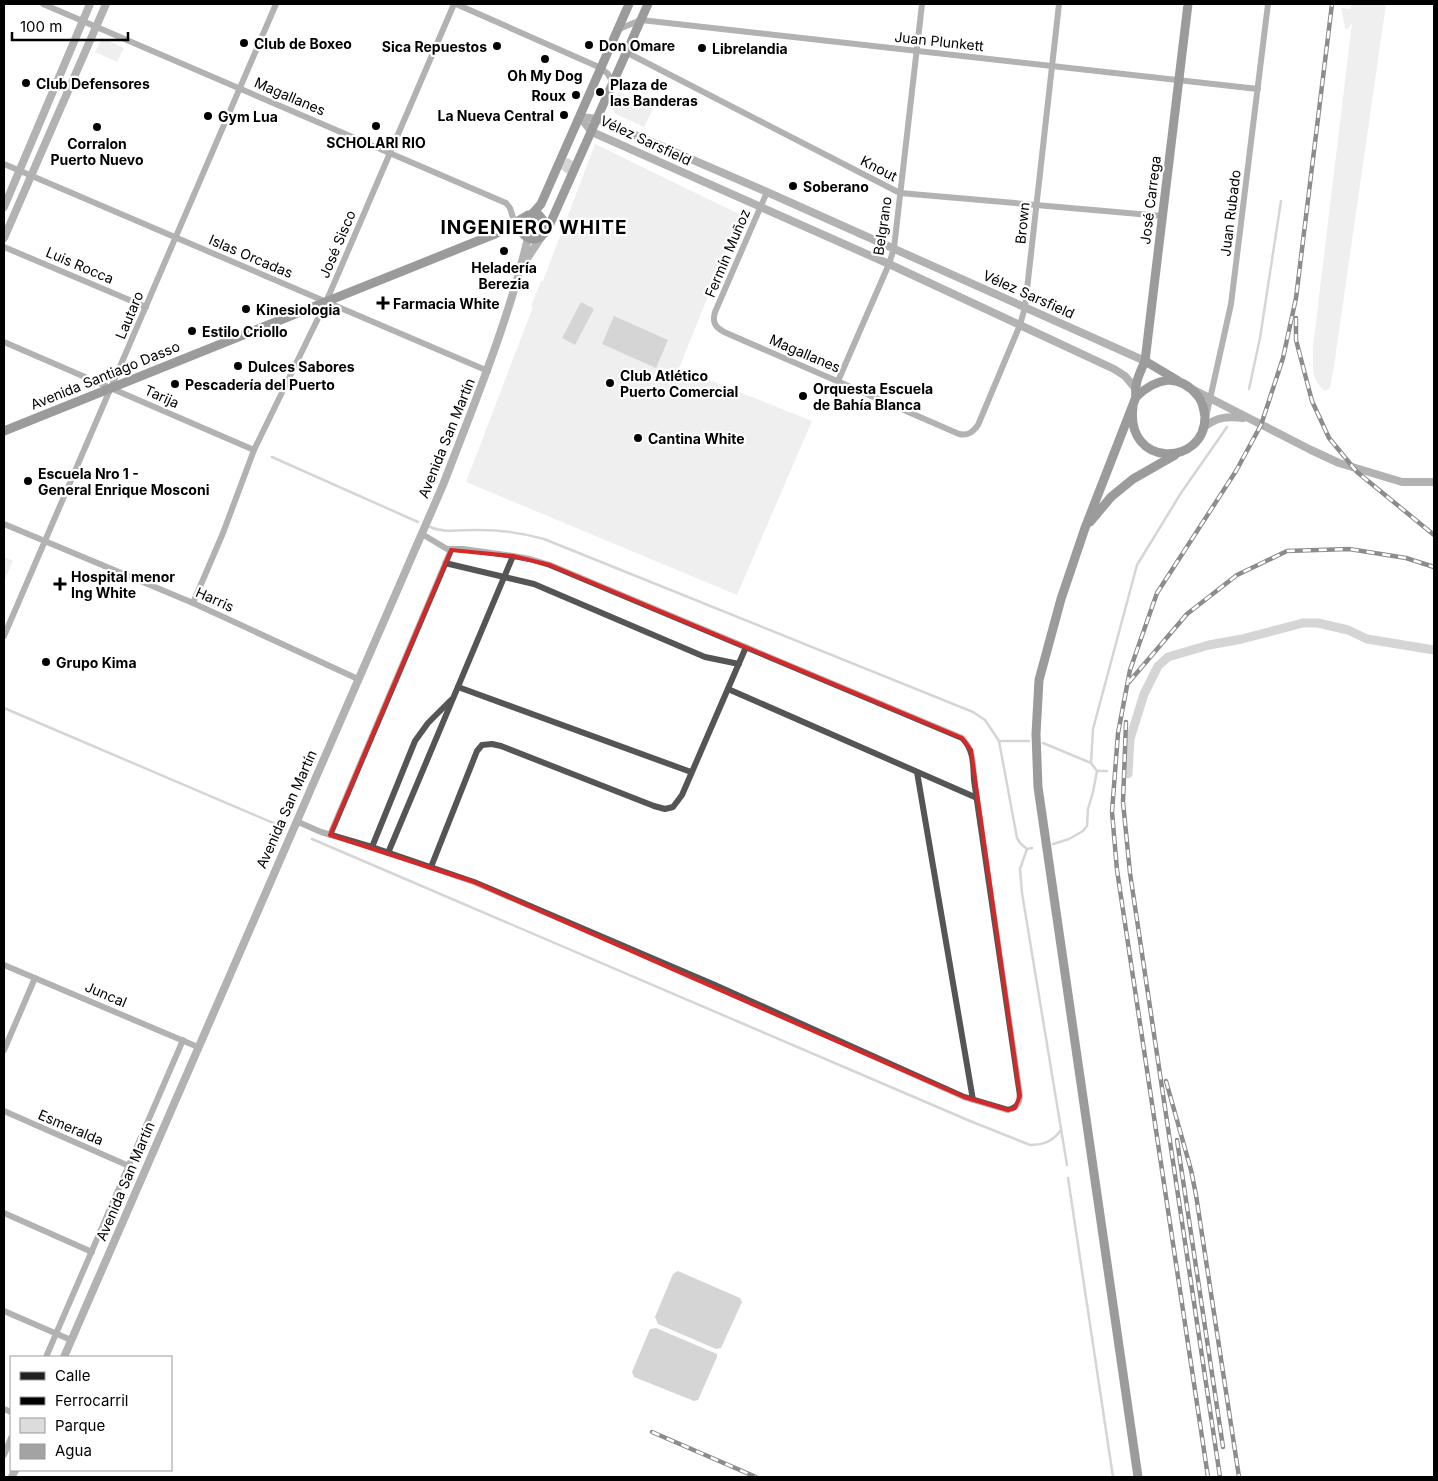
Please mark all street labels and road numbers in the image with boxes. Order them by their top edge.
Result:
street label: Juan Plunkett [894,28,985,54]
street label: Magallanes [252,73,328,119]
street label: Vélez Sarsfield [598,112,694,168]
street label: Knout [858,152,901,185]
street label: José Carrega [1136,155,1164,245]
street label: Juan Rubado [1216,169,1244,257]
street label: Belgrano [869,196,895,256]
street label: Brown [1011,201,1033,245]
street label: Fermín Muñoz [701,206,753,300]
street label: José Sisco [315,208,359,280]
street label: Islas Orcadas [207,231,295,281]
street label: Luis Rocca [43,243,117,287]
street label: Vélez Sarsfield [981,266,1077,322]
street label: Lautaro [111,289,147,341]
street label: Magallanes [767,330,843,376]
street label: Avenida Santiago Dasso [28,337,182,413]
street label: Avenida San Martín [414,376,478,500]
street label: Tarija [142,381,182,411]
street label: Harris [193,583,237,615]
street label: Avenida San Martín [252,747,320,871]
street label: Juncal [82,978,130,1010]
street label: Esmeralda [36,1106,106,1148]
street label: Avenida San Martín [92,1119,158,1243]

